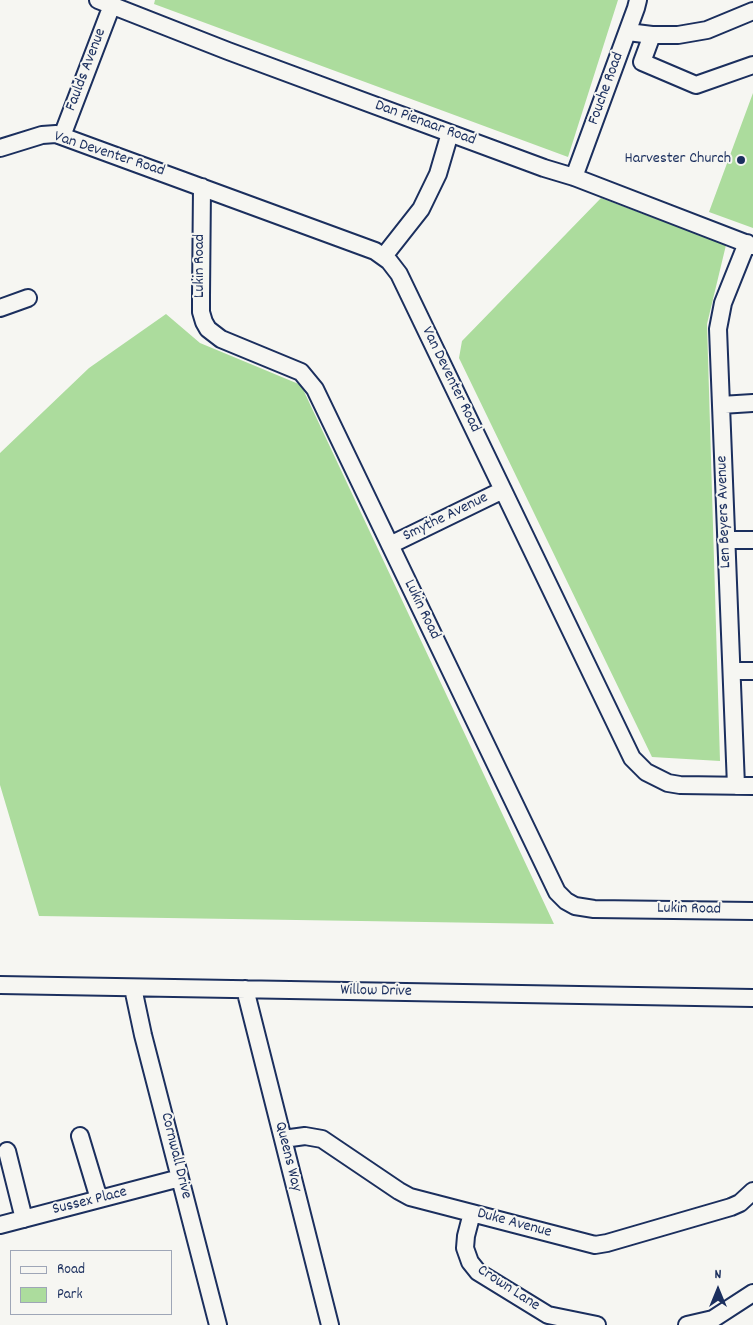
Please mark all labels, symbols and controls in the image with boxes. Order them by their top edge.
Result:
street label: Faulds Avenue [62,26,112,114]
street label: Fouche Road [585,50,629,128]
street label: Dan Pienaar Road [372,97,478,151]
street label: Van Deventer Road [51,128,167,182]
place label: Harvester Church [625,150,731,170]
marker: Harvester Church [735,154,747,166]
street label: Lukin Road [191,234,211,298]
street label: Van Deventer Road [416,324,484,436]
street label: Len Beyers Avenue [713,455,737,569]
street label: Smythe Avenue [400,489,492,547]
street label: Lukin Road [398,577,444,643]
street label: Lukin Road [657,900,721,920]
street label: Willow Drive [340,982,412,1002]
street label: Cornwall Drive [155,1111,195,1201]
street label: Queens Way [269,1120,305,1194]
street label: Sussex Place [51,1183,129,1221]
street label: Duke Avenue [475,1205,553,1243]
legend [10,1250,172,1315]
text: Road [57,1259,85,1281]
street label: Crown Lane [473,1262,543,1316]
north arrow [693,1265,743,1315]
text: N [715,1265,721,1285]
text: Park [57,1284,83,1306]

